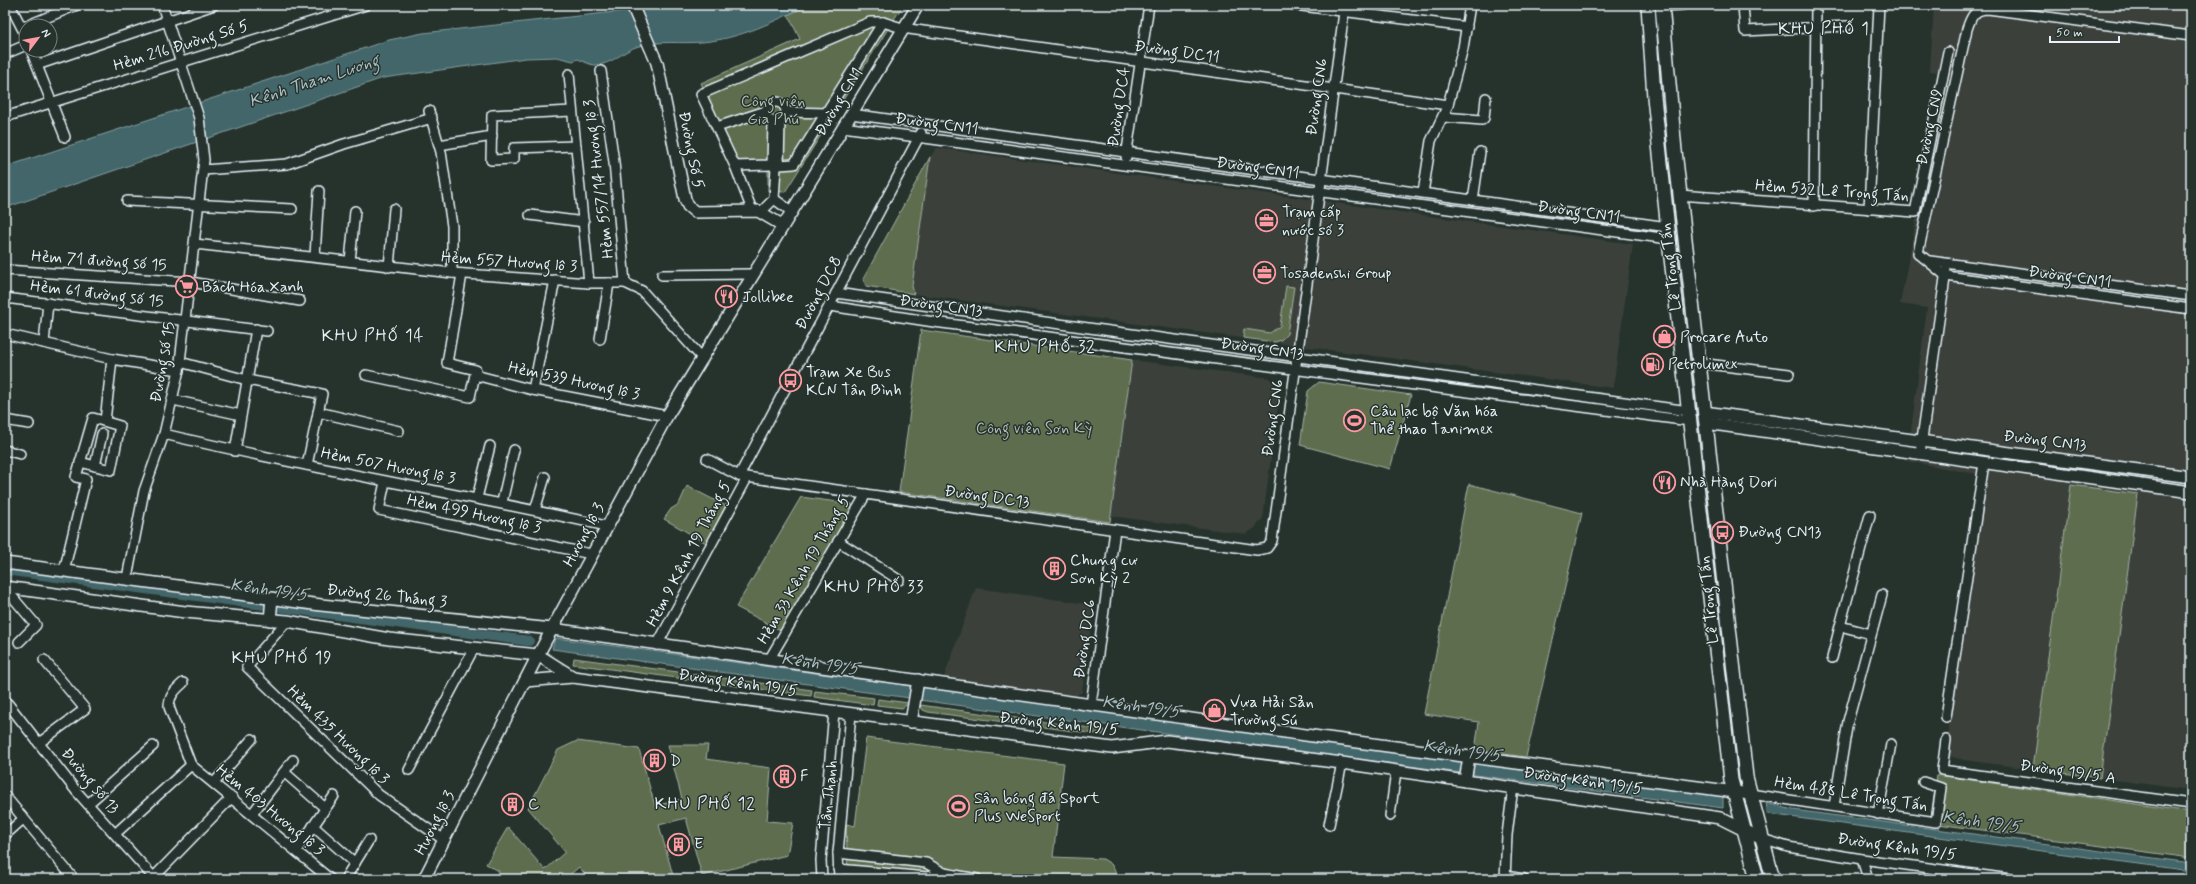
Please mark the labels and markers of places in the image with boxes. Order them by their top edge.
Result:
place label: Trạm cấp nước số 3 [1282,202,1344,241]
office icon: Trạm cấp nước số 3 [1253,208,1279,234]
office icon: Tosadenshi Group [1251,260,1277,286]
place label: Tosadenshi Group [1280,263,1392,284]
supermarket icon: Bách Hóa Xanh [174,274,200,300]
place label: Bách Hóa Xanh [202,277,304,298]
restaurant icon: Jollibee [713,284,739,310]
place label: Jollibee [742,287,794,308]
shop icon: Procare Auto [1651,324,1677,350]
place label: Procare Auto [1680,327,1768,348]
fuel station icon: Petrolimex [1640,351,1666,377]
place label: Petrolimex [1668,354,1738,375]
place label: Trạm Xe Bus KCN Tân Bình [806,362,902,401]
bus stop icon: Trạm Xe Bus KCN Tân Bình [777,368,803,394]
place label: Câu lạc bộ Văn hóa Thể thao Tanimex [1370,401,1498,440]
sports icon: Câu lạc bộ Văn hóa Thể thao Tanimex [1341,407,1367,433]
restaurant icon: Nhà Hàng Dori [1651,469,1677,495]
place label: Nhà Hàng Dori [1680,472,1777,494]
bus stop icon: Đường CN13 [1709,519,1735,545]
place label: Đường CN13 [1738,522,1822,544]
place label: Chung cư Sơn Kỳ 2 [1070,550,1138,589]
building icon: Chung cư Sơn Kỳ 2 [1041,556,1067,582]
place label: Vựa Hải Sản Trường Sú [1230,692,1314,732]
shop icon: Vựa Hải Sản Trường Sú [1201,698,1227,724]
building icon: D [642,748,668,774]
place label: D [670,751,681,772]
building icon: F [771,763,797,789]
place label: F [800,766,809,787]
place label: Sân bóng đá Sport Plus WeSport [974,788,1100,827]
building icon: C [499,791,525,817]
place label: C [528,794,539,815]
sports icon: Sân bóng đá Sport Plus WeSport [945,794,971,820]
building icon: E [666,831,692,857]
place label: E [694,834,703,855]

